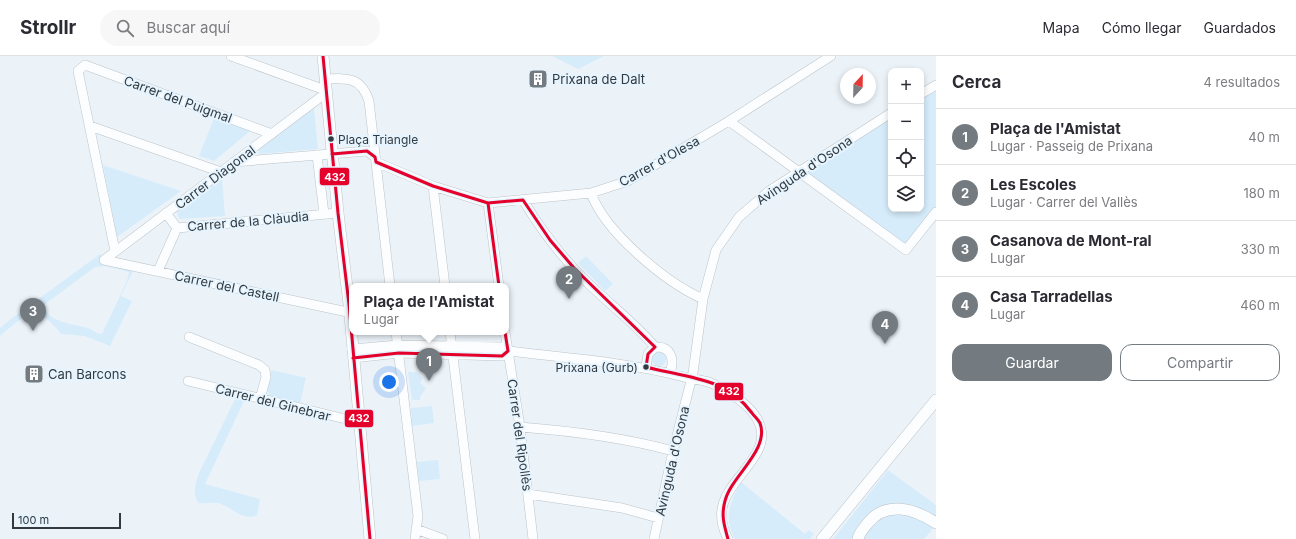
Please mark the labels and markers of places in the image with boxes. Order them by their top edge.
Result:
building icon: Prixana de Dalt [527,68,549,90]
place label: Prixana de Dalt [552,71,645,87]
place label: Plaça Triangle [338,132,418,147]
marker: Plaça Triangle [326,134,336,144]
pin: 2 [556,266,582,299]
pin: 3 [20,298,46,331]
pin: 4 [872,311,898,344]
pin: 1 [416,348,442,381]
place label: Prixana (Gurb) [556,360,638,375]
marker: Prixana (Gurb) [641,362,651,372]
building icon: Can Barcons [23,363,45,385]
place label: Can Barcons [48,366,127,382]

